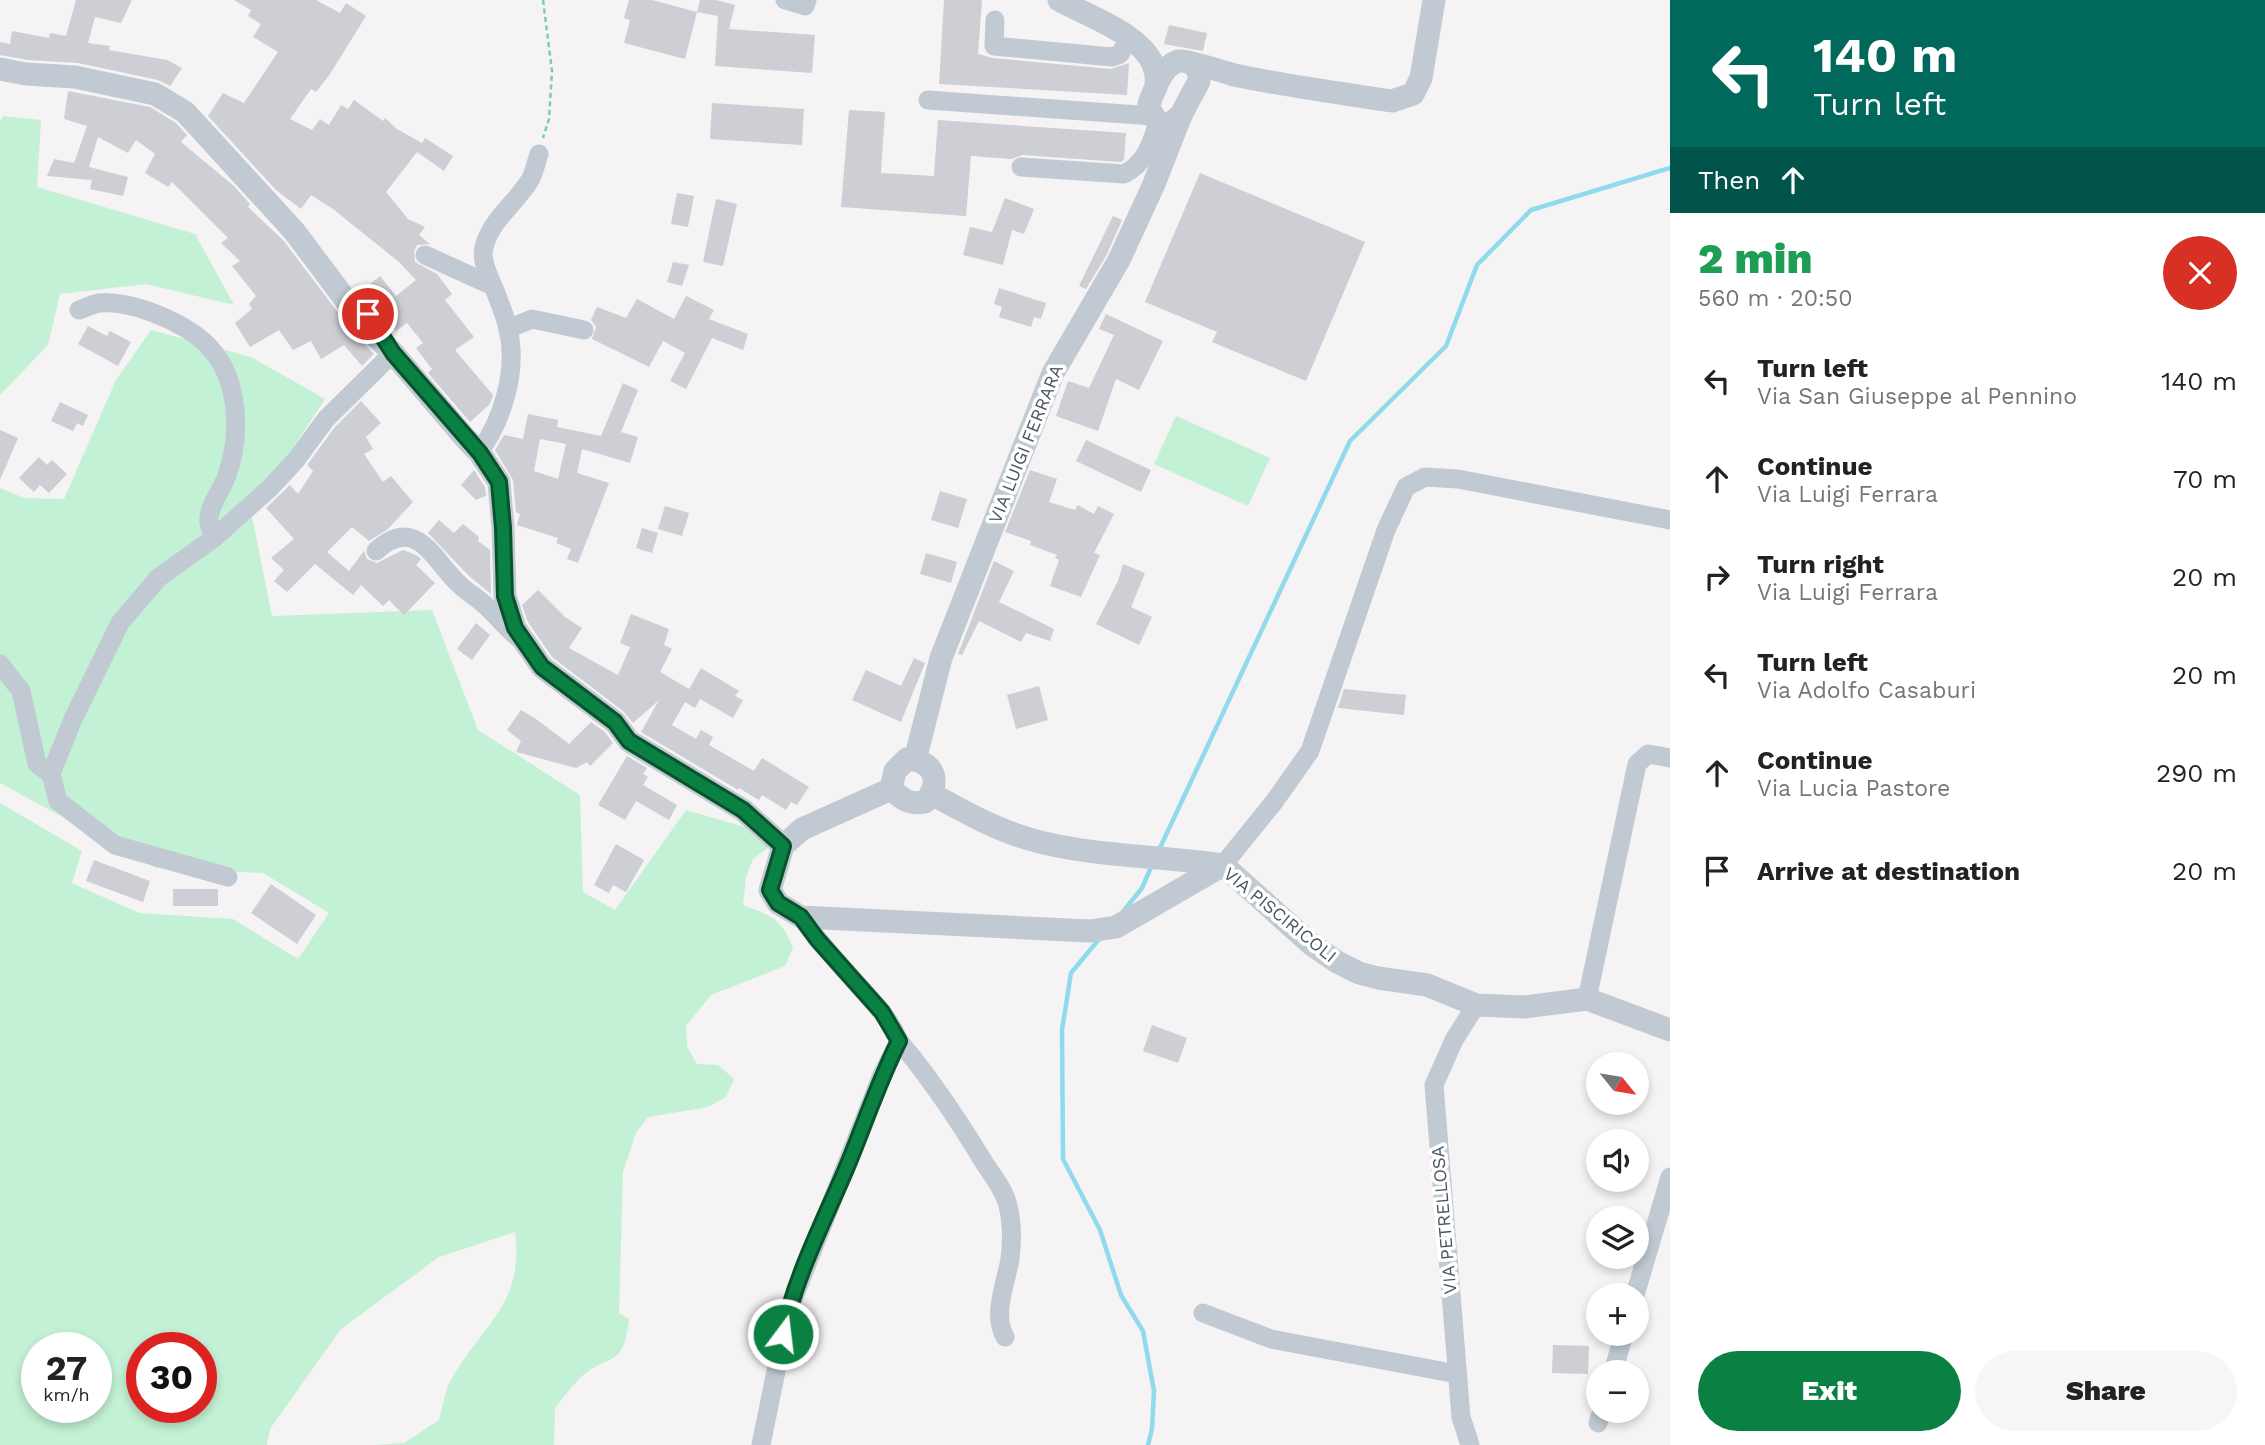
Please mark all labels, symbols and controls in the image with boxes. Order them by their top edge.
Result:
text: 140 m [1813,26,1957,84]
icon: left [1698,28,1789,119]
text: Turn left [1813,85,1946,123]
icon: ahead [1774,161,1812,199]
text: Then [1698,165,1760,195]
text: 2 min [1698,234,1812,283]
button: close [2163,236,2237,310]
pin [338,284,398,344]
text: 560 m · 20:50 [1698,285,1853,312]
icon: arrive [349,295,387,333]
text: Turn left [1757,353,1868,383]
street label: VIA LUIGI FERRARA [984,361,1067,526]
icon: left [1698,362,1736,400]
text: 140 m [2161,366,2237,396]
text: Via San Giuseppe al Pennino [1757,383,2077,410]
text: Continue [1757,451,1873,481]
icon: ahead [1698,460,1736,498]
text: 70 m [2173,464,2237,494]
text: Via Luigi Ferrara [1757,481,1938,508]
text: Turn right [1757,549,1884,579]
icon: right [1698,558,1736,596]
text: 20 m [2172,562,2237,592]
text: Via Luigi Ferrara [1757,579,1938,606]
text: Turn left [1757,647,1868,677]
icon: left [1698,656,1736,694]
text: 20 m [2172,660,2237,690]
text: Via Adolfo Casaburi [1757,677,1976,704]
text: Continue [1757,745,1873,775]
icon: ahead [1698,754,1736,792]
text: 290 m [2156,758,2237,788]
text: Via Lucia Pastore [1757,775,1950,802]
icon: arrive [1698,852,1736,890]
text: Arrive at destination [1757,856,2020,886]
text: 20 m [2172,856,2237,886]
street label: VIA PISCIRICOLI [1220,863,1341,967]
north arrow [1586,1052,1648,1115]
map controls [1586,1052,1649,1423]
button: sound [1586,1129,1649,1192]
street label: VIA PETRELLOSA [1427,1145,1460,1295]
button: layers [1586,1206,1649,1269]
button: + [1586,1283,1649,1346]
position arrow [746,1297,820,1371]
speed limit sign: 30 [126,1332,217,1423]
text: 27 [46,1347,87,1389]
button: Exit [1698,1351,1961,1431]
button: Share [1975,1351,2237,1431]
button: − [1586,1360,1649,1423]
text: km/h [43,1384,90,1405]

